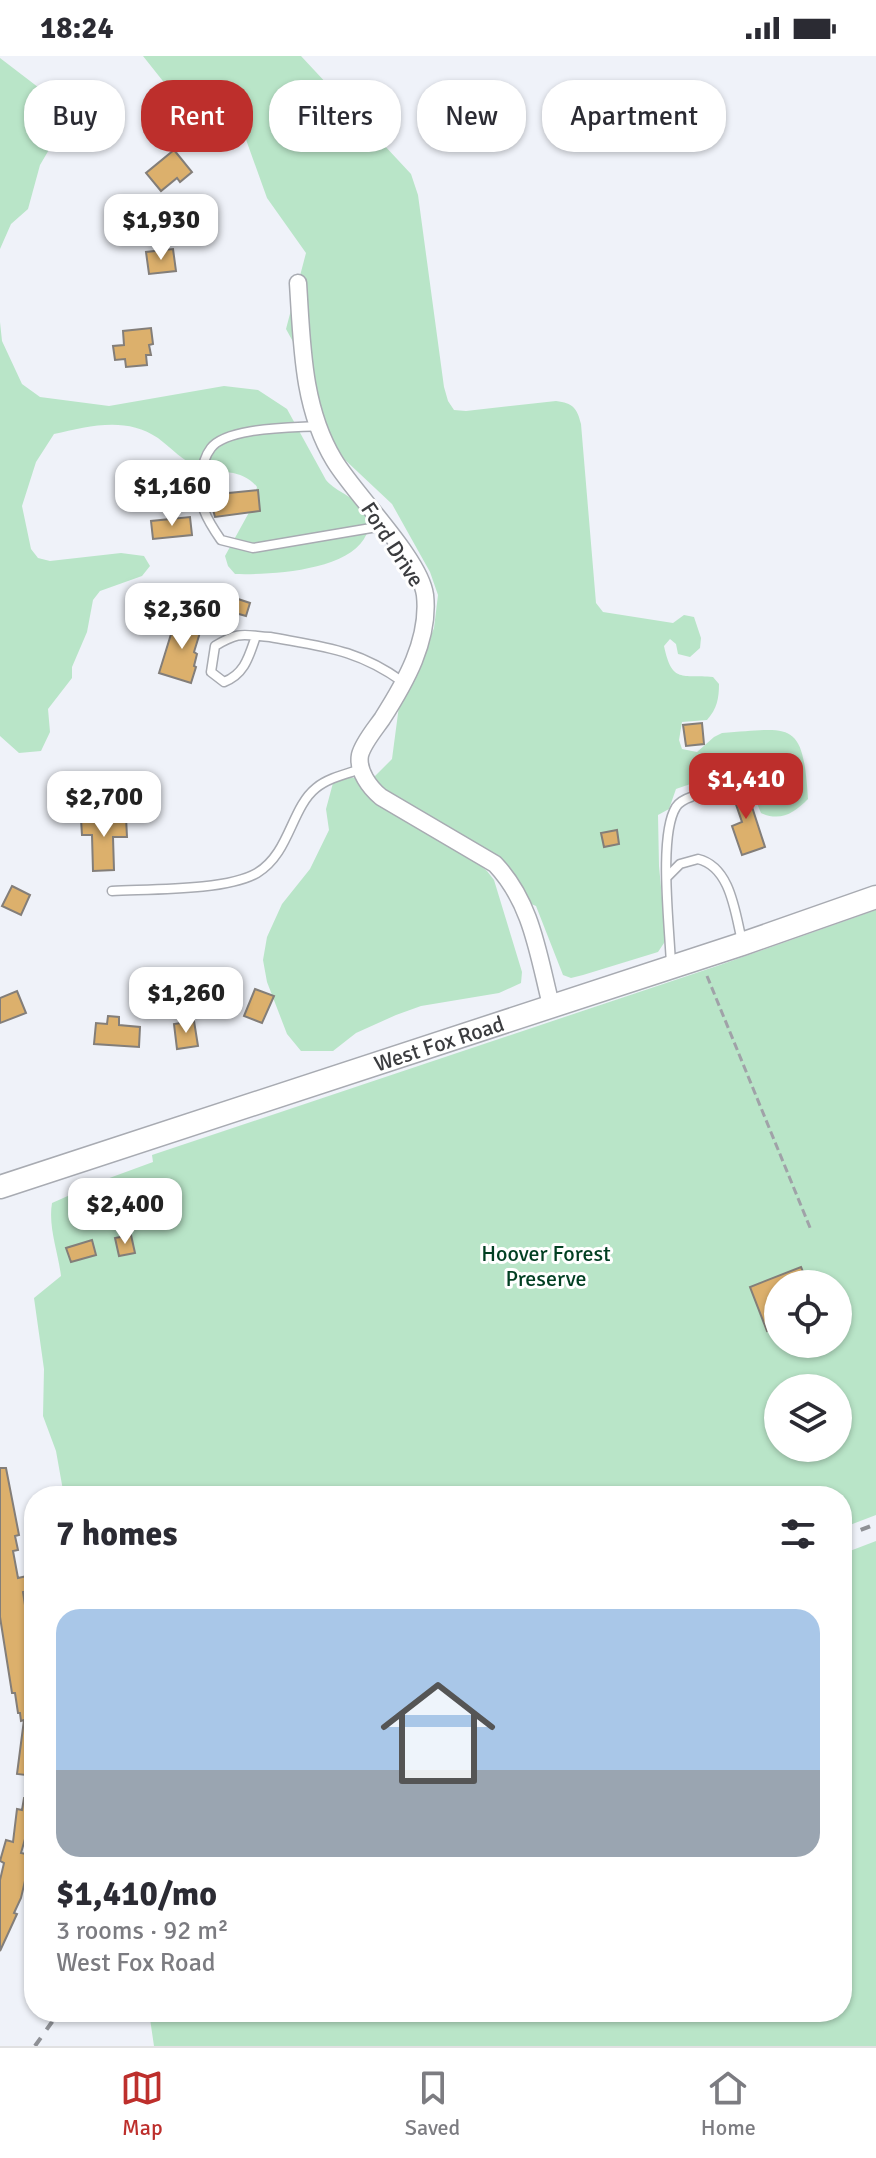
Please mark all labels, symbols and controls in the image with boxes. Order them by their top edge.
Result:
text: 18:24 [40,10,114,47]
chip: Buy [24,80,125,152]
chip: Rent [141,80,253,152]
chip: Filters [269,80,401,152]
chip: New [417,80,526,152]
chip: Apartment [542,80,726,152]
pin: $1,930 [96,194,226,262]
text: $1,930 [122,204,200,236]
pin: $1,160 [107,460,237,528]
text: $1,160 [133,470,211,502]
street label: Ford Drive [355,497,430,592]
pin: $2,360 [117,583,247,651]
text: $2,360 [143,593,221,625]
pin: $1,410 [681,753,811,821]
text: $1,410 [707,763,785,795]
pin: $2,700 [39,771,169,839]
text: $2,700 [65,781,143,813]
pin: $1,260 [121,967,251,1035]
text: $1,260 [147,977,225,1009]
street label: West Fox Road [371,1010,508,1078]
pin: $2,400 [60,1178,190,1246]
text: $2,400 [86,1188,164,1220]
park label: Hoover Forest Preserve [481,1240,611,1292]
map controls [764,1270,852,1462]
button: locate [764,1270,852,1358]
button: layers [764,1374,852,1462]
icon: filters [776,1512,820,1556]
text: 7 homes [56,1513,177,1555]
icon: home [366,1661,510,1805]
text: $1,410/mo [56,1873,217,1915]
text: 3 rooms · 92 m² [56,1915,229,1947]
text: West Fox Road [56,1947,216,1979]
tab: Map [120,2066,164,2141]
tab: Saved [405,2066,460,2141]
tab: Home [701,2066,756,2141]

